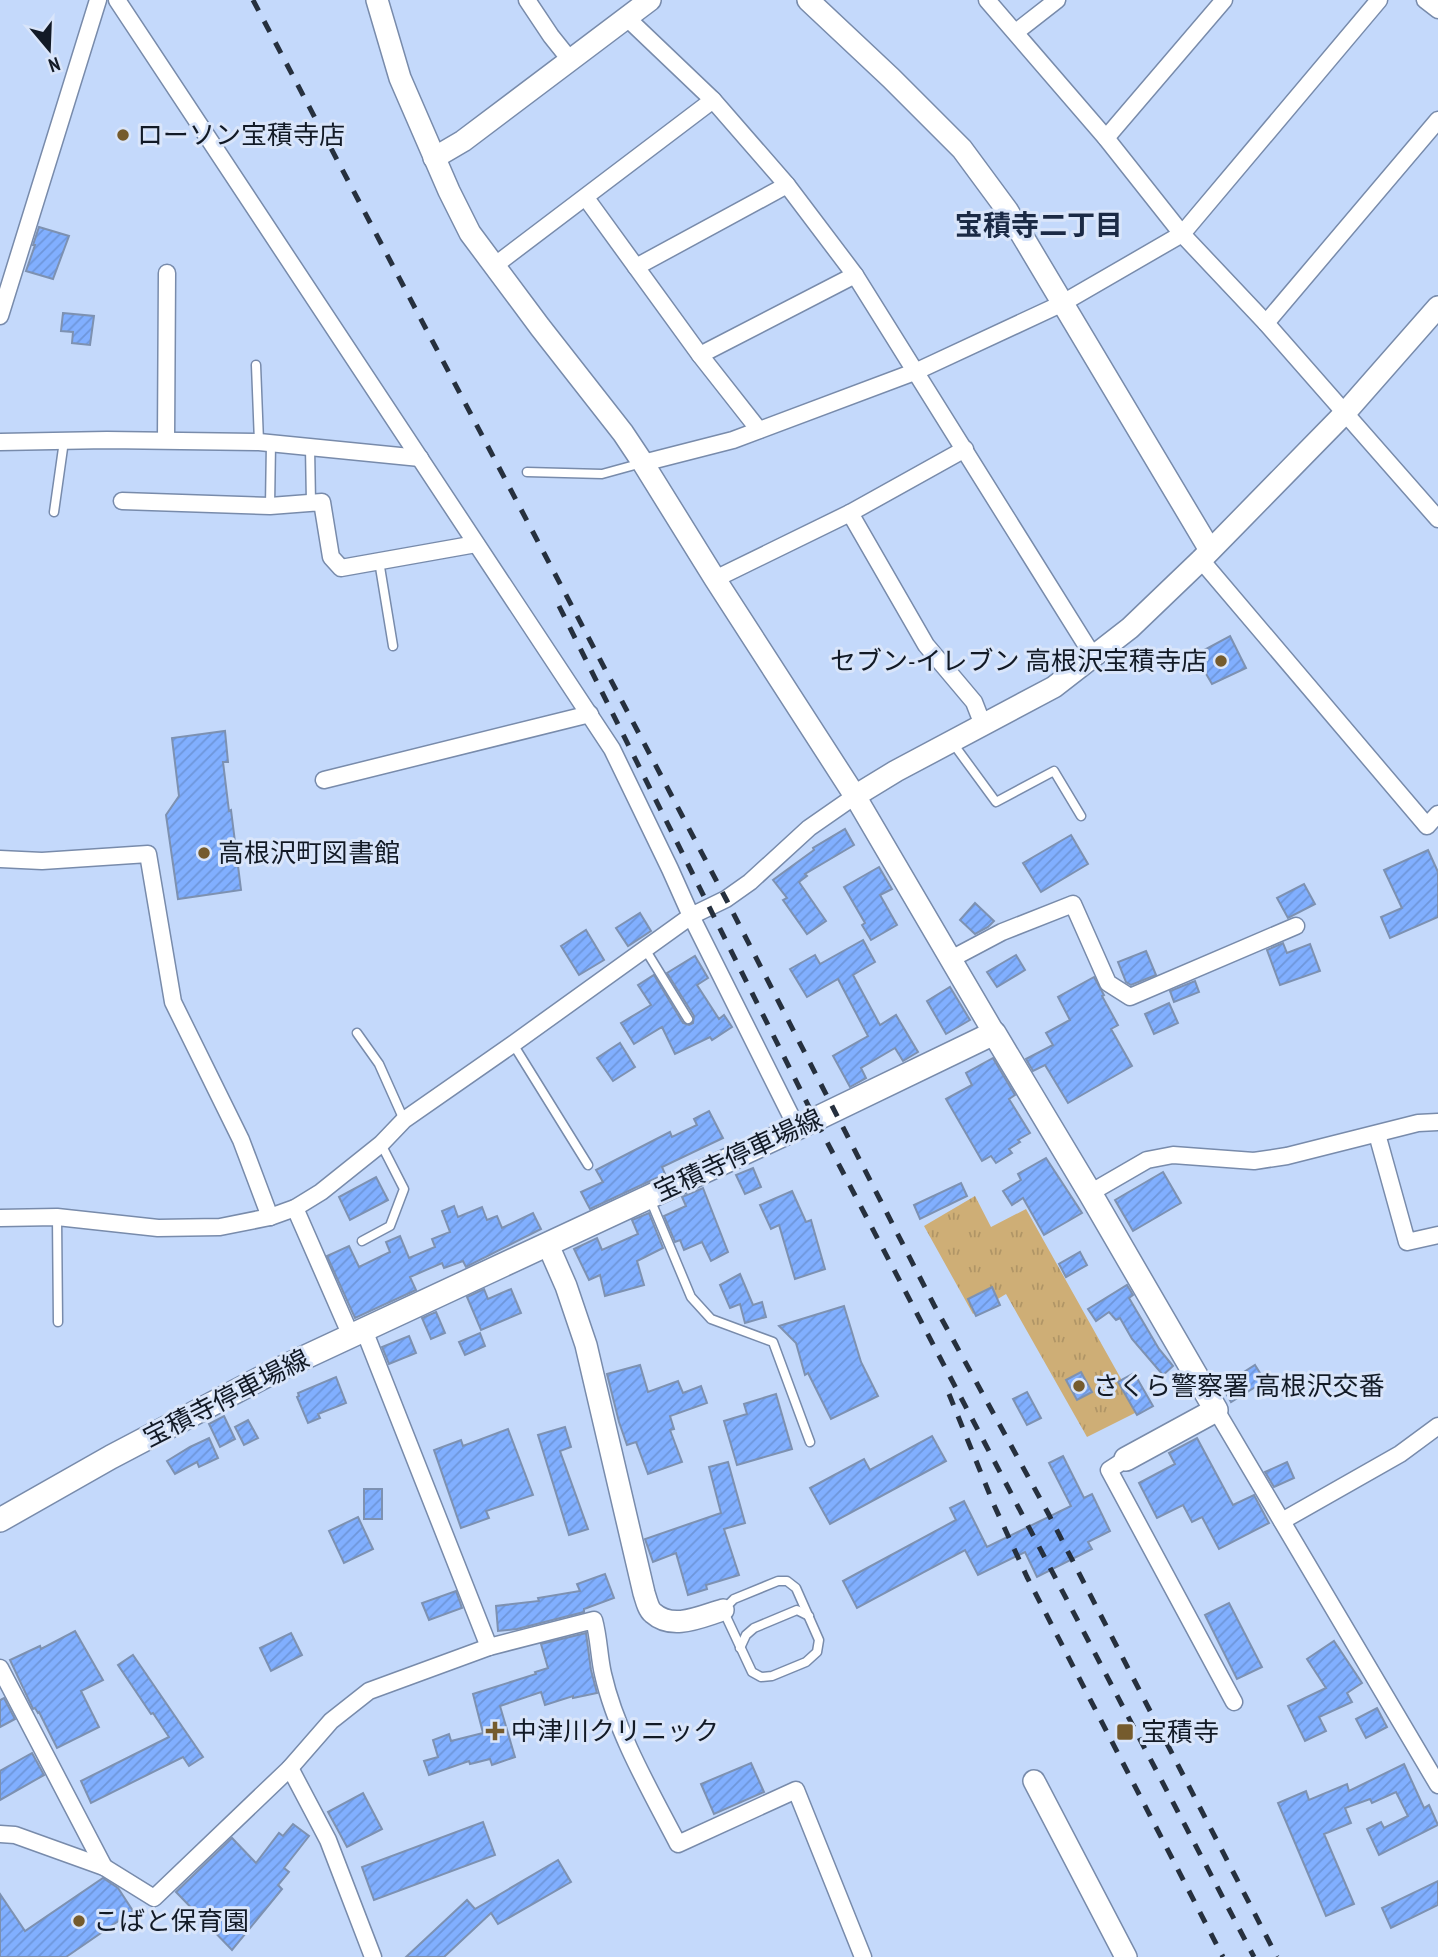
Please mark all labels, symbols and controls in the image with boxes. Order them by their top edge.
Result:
north arrow [14,14,84,84]
text: N [46,52,63,78]
place label: ローソン宝積寺店 [137,118,345,151]
marker: ローソン宝積寺店 [115,127,131,143]
district label: 宝積寺二丁目 [955,206,1123,243]
place label: セブン-イレブン 高根沢宝積寺店 [830,644,1207,677]
marker: セブン-イレブン 高根沢宝積寺店 [1213,653,1229,669]
place label: 高根沢町図書館 [218,836,400,869]
marker: 高根沢町図書館 [196,845,212,861]
street label: 宝積寺停車場線 [648,1101,827,1208]
street label: 宝積寺停車場線 [137,1342,314,1454]
place label: さくら警察署 高根沢交番 [1093,1369,1385,1402]
marker: さくら警察署 高根沢交番 [1071,1378,1087,1394]
place label: 中津川クリニック [511,1714,719,1747]
place label: 宝積寺 [1141,1715,1219,1748]
marker: 中津川クリニック [485,1721,505,1741]
marker: 宝積寺 [1115,1722,1135,1742]
place label: こばと保育園 [93,1904,249,1937]
marker: こばと保育園 [71,1913,87,1929]

